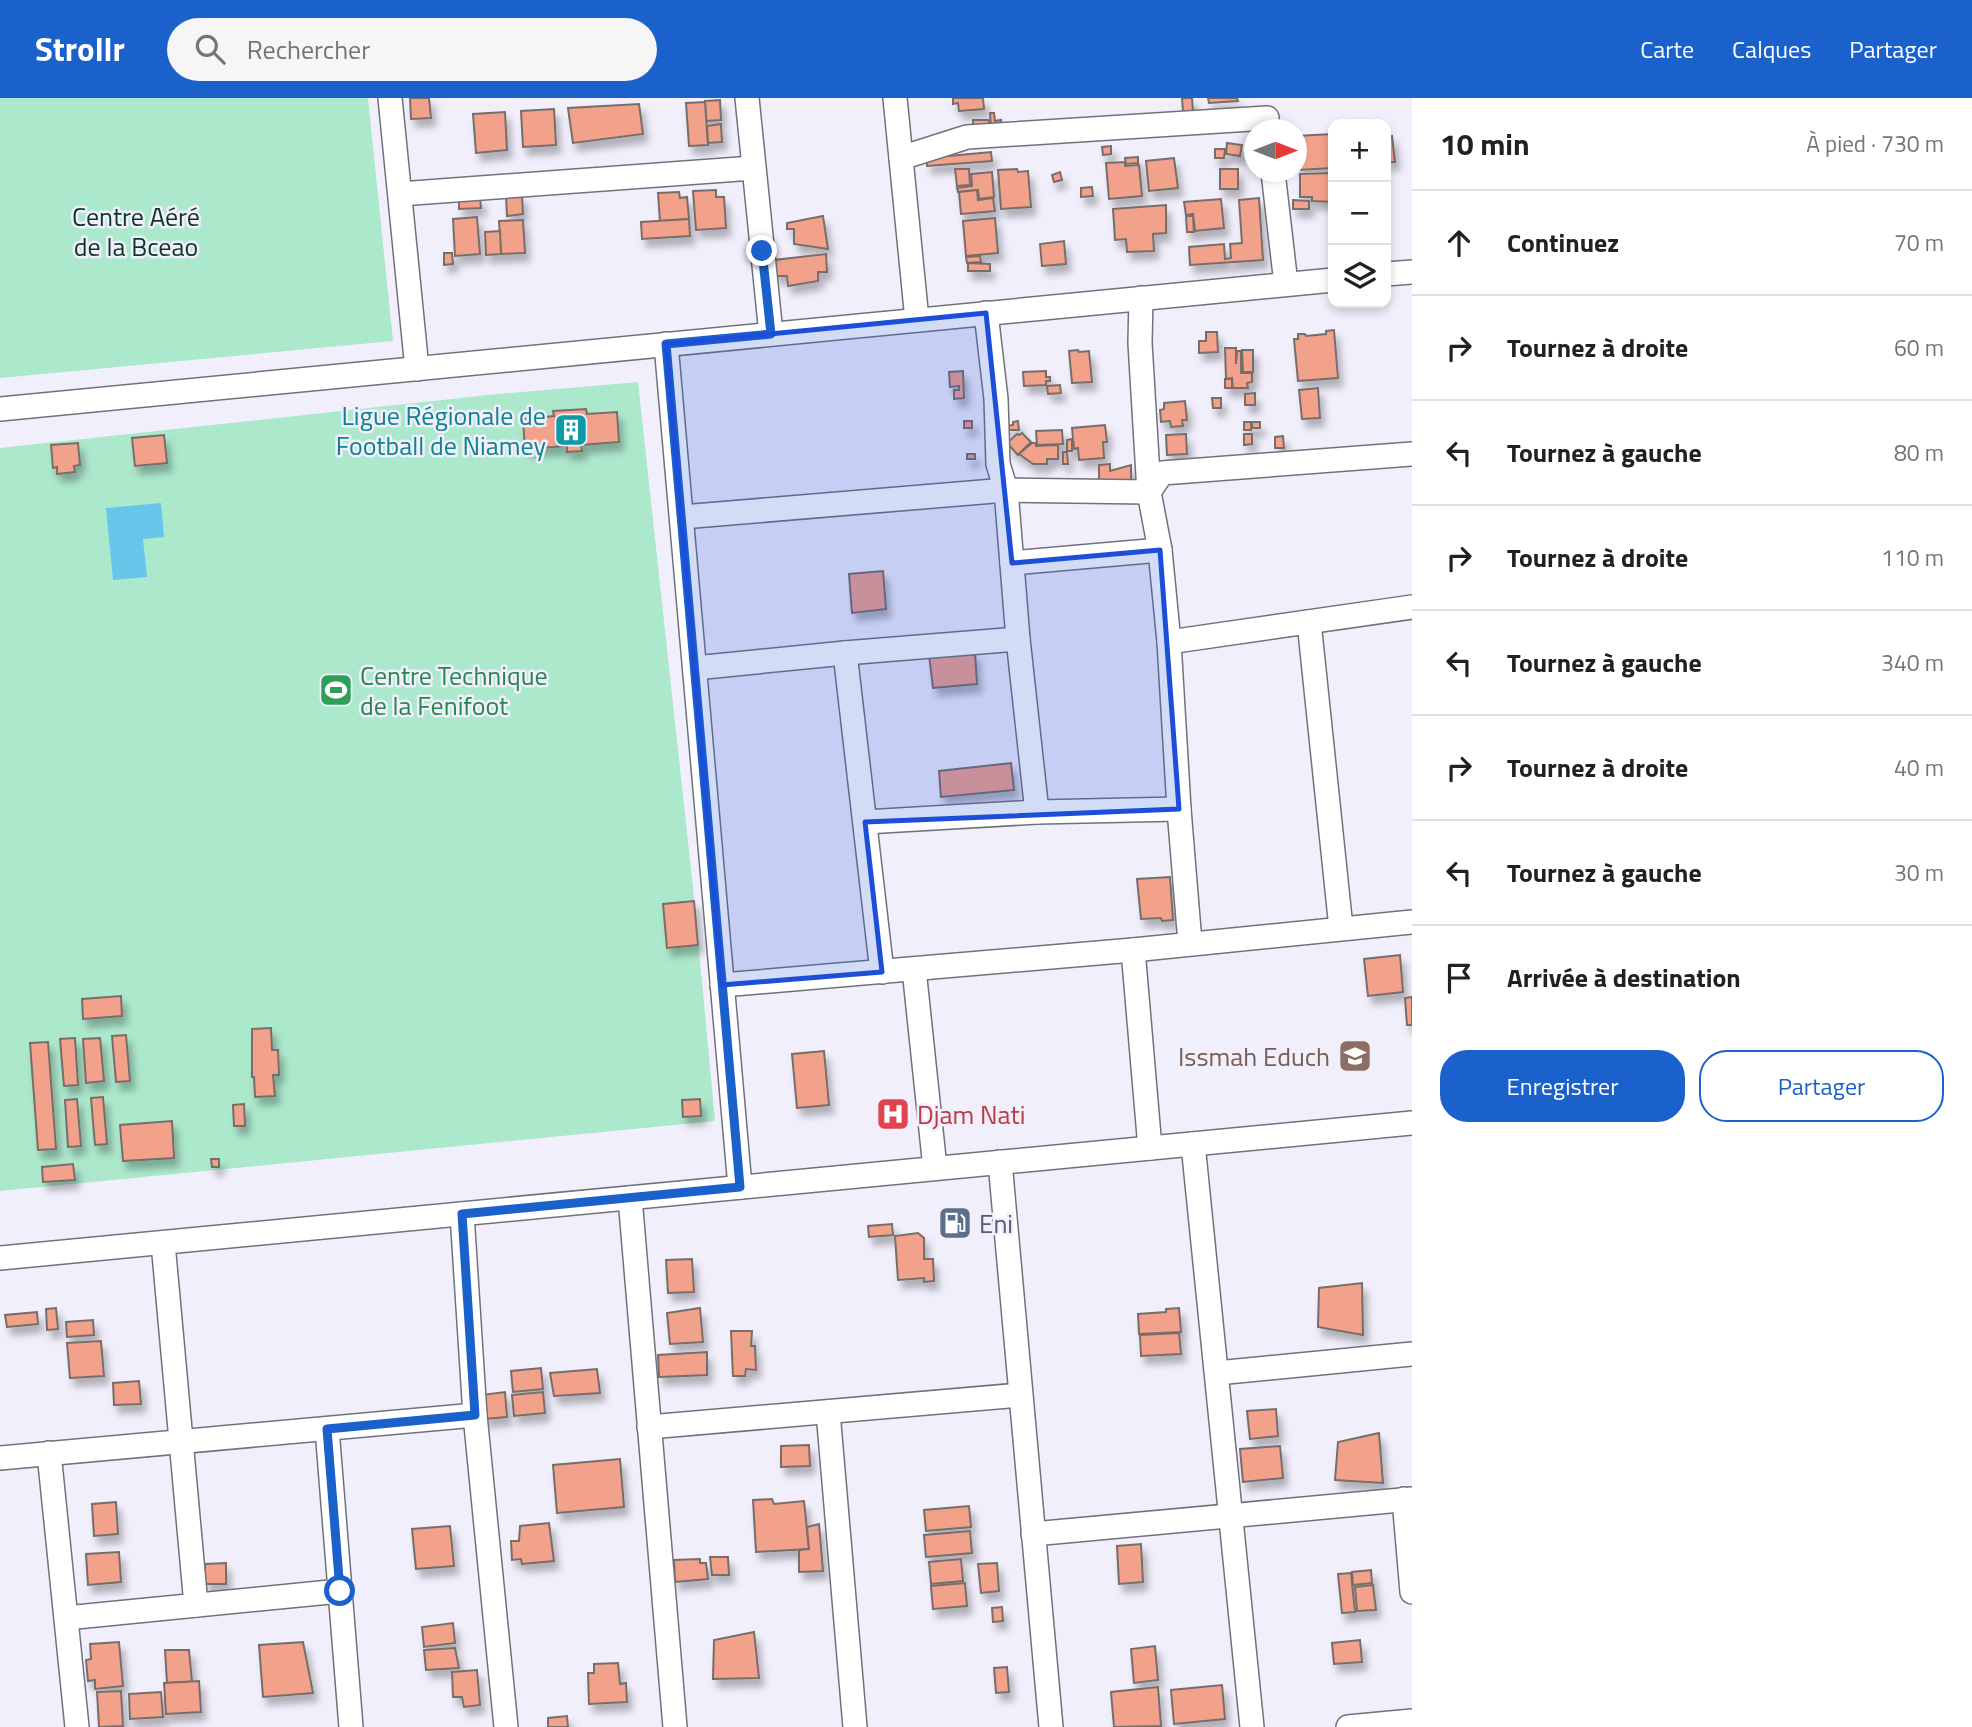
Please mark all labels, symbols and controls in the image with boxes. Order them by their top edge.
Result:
search box [167,18,657,81]
text: Strollr [35,24,125,74]
icon: search [191,30,229,68]
text: Rechercher [247,30,370,69]
text: Carte [1640,31,1694,67]
text: Calques [1732,31,1811,67]
text: Partager [1849,31,1937,67]
north arrow [1244,119,1307,182]
map controls [1328,119,1391,308]
button: + [1328,119,1391,182]
text: 10 min [1440,121,1530,167]
text: À pied · 730 m [1806,126,1944,161]
button: − [1328,182,1391,245]
park label: Centre Aéré de la Bceao [72,197,200,266]
text: Continuez [1507,223,1619,262]
icon: ahead [1440,224,1478,262]
text: 70 m [1894,225,1944,260]
route end [746,235,777,266]
button: layers [1328,245,1391,308]
text: Tournez à droite [1507,328,1688,367]
icon: right [1440,329,1478,367]
text: 60 m [1894,330,1944,365]
place label: Ligue Régionale de Football de Niamey [336,396,546,465]
building icon: Ligue Régionale de Football de Niamey [552,411,590,449]
text: Tournez à gauche [1507,433,1702,472]
icon: left [1440,434,1478,472]
text: 80 m [1894,435,1944,470]
text: Tournez à droite [1507,538,1688,577]
icon: right [1440,539,1478,577]
text: 110 m [1881,540,1944,575]
text: Tournez à gauche [1507,643,1702,682]
icon: left [1440,644,1478,682]
text: 340 m [1881,645,1944,680]
place label: Centre Technique de la Fenifoot [360,656,548,725]
sports icon: Centre Technique de la Fenifoot [317,671,355,709]
text: Tournez à droite [1507,748,1688,787]
icon: right [1440,749,1478,787]
text: 40 m [1894,750,1944,785]
text: Tournez à gauche [1507,853,1702,892]
icon: left [1440,854,1478,892]
text: 30 m [1894,855,1944,890]
text: Arrivée à destination [1507,958,1741,997]
icon: arrive [1440,959,1478,997]
place label: Issmah Educh [1178,1037,1330,1076]
school or university icon: Issmah Educh [1336,1037,1374,1075]
button: Enregistrer [1440,1050,1685,1122]
button: Partager [1699,1050,1944,1122]
hospital icon: Djam Nati [874,1095,912,1133]
place label: Djam Nati [917,1095,1025,1134]
fuel station icon: Eni [936,1204,974,1242]
place label: Eni [979,1204,1013,1243]
route start [324,1575,355,1606]

